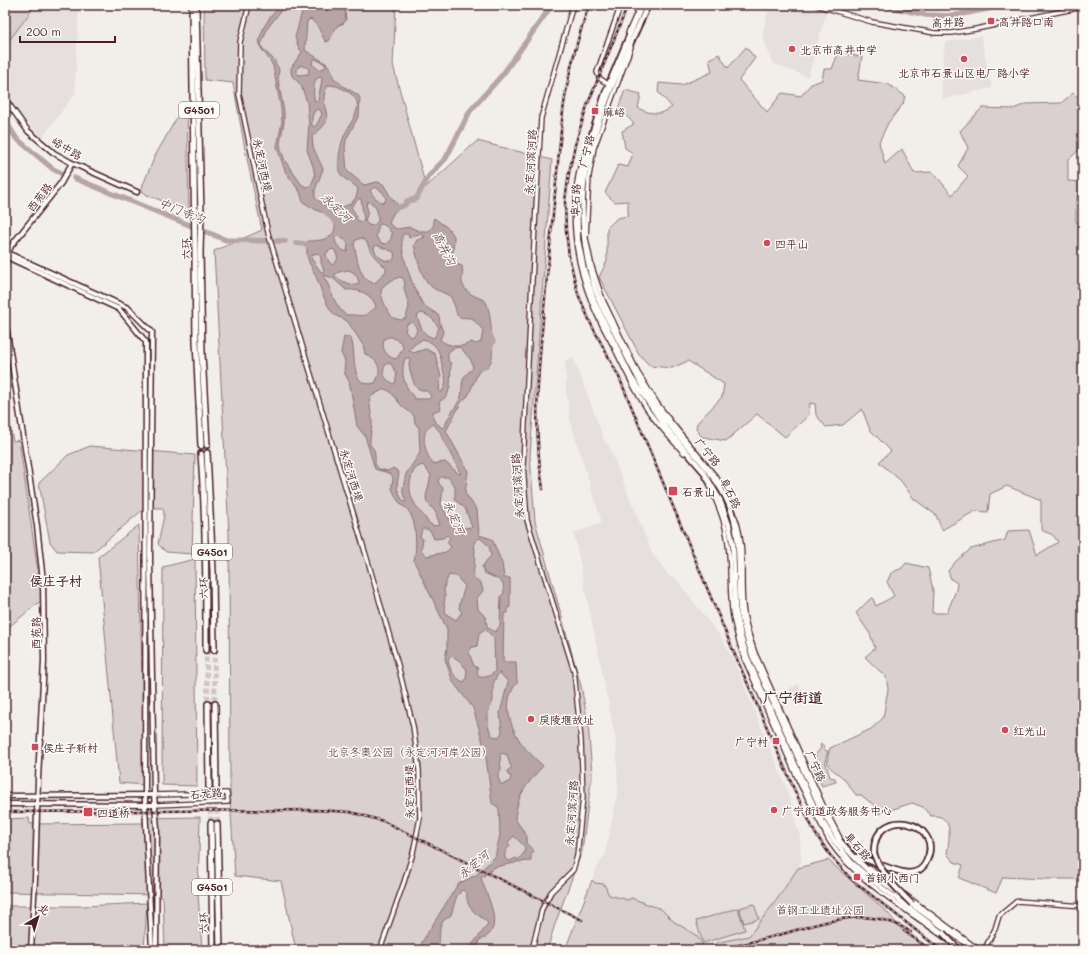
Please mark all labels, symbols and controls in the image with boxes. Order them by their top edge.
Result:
street label: 高井路 [931,14,965,30]
place label: 高井路口南 [999,14,1054,29]
marker: 高井路口南 [986,16,996,26]
scale bar [20,18,115,44]
text: 200 m [26,23,61,39]
place label: 北京市高井中学 [800,42,877,57]
marker: 北京市高井中学 [787,44,797,54]
marker: 北京市石景山区电厂路小学 [959,54,969,64]
place label: 北京市石景山区电厂路小学 [898,65,1030,80]
road number: G4501 [179,102,219,118]
place label: 麻峪 [603,104,625,119]
marker: 麻峪 [590,106,600,116]
street label: 永定河滨河路 [521,129,539,195]
street label: 峪中路 [49,133,85,163]
street label: 广宁路 [575,133,597,169]
street label: 永定河西堤 [250,137,276,193]
street label: 西苑路 [23,179,55,215]
street label: 阜石路 [567,183,583,217]
water label: 永定河 [318,189,357,227]
water label: 中门寺沟 [157,194,208,227]
water label: 高井沟 [430,228,461,269]
place label: 四平山 [775,236,808,251]
street label: 六环 [178,238,193,260]
marker: 四平山 [762,238,772,248]
street label: 广宁路 [692,435,724,469]
street label: 永定河西堤 [337,447,367,503]
street label: 永定河滨河路 [507,453,527,519]
street label: 阜石路 [717,475,745,511]
place label: 石景山 [682,484,715,499]
marker: 石景山 [667,485,679,497]
water label: 永定河 [440,497,470,539]
road number: G4501 [192,544,232,560]
district label: 侯庄子村 [30,572,82,589]
street label: 六环 [195,577,211,599]
street label: 西苑路 [28,617,43,650]
district label: 广宁街道 [763,687,823,707]
place label: 戾陵堰故址 [539,712,594,727]
marker: 戾陵堰故址 [526,714,536,724]
place label: 红光山 [1013,723,1046,738]
marker: 红光山 [1000,725,1010,735]
place label: 广宁村 [735,734,768,749]
marker: 广宁村 [771,736,781,746]
place label: 侯庄子新村 [43,740,98,755]
marker: 侯庄子新村 [30,742,40,752]
park label: 北京冬奥公园（永定河河岸公园） [328,744,493,759]
street label: 广宁路 [802,748,830,784]
street label: 永定河西堤 [401,764,417,820]
street label: 永定河滨河路 [561,780,581,846]
street label: 石龙路 [189,784,223,802]
place label: 广宁街道政务服务中心 [782,803,892,818]
place label: 四道桥 [97,805,130,820]
marker: 广宁街道政务服务中心 [769,805,779,815]
marker: 四道桥 [82,806,94,818]
street label: 阜石路 [842,829,874,863]
water label: 永定河 [454,845,494,882]
place label: 首钢小西门 [865,870,920,885]
marker: 首钢小西门 [852,872,862,882]
road number: G4501 [192,879,232,895]
north arrow [18,897,58,937]
text: 北 [36,899,53,918]
park label: 首钢工业遗址公园 [776,902,864,917]
street label: 六环 [195,912,211,934]

